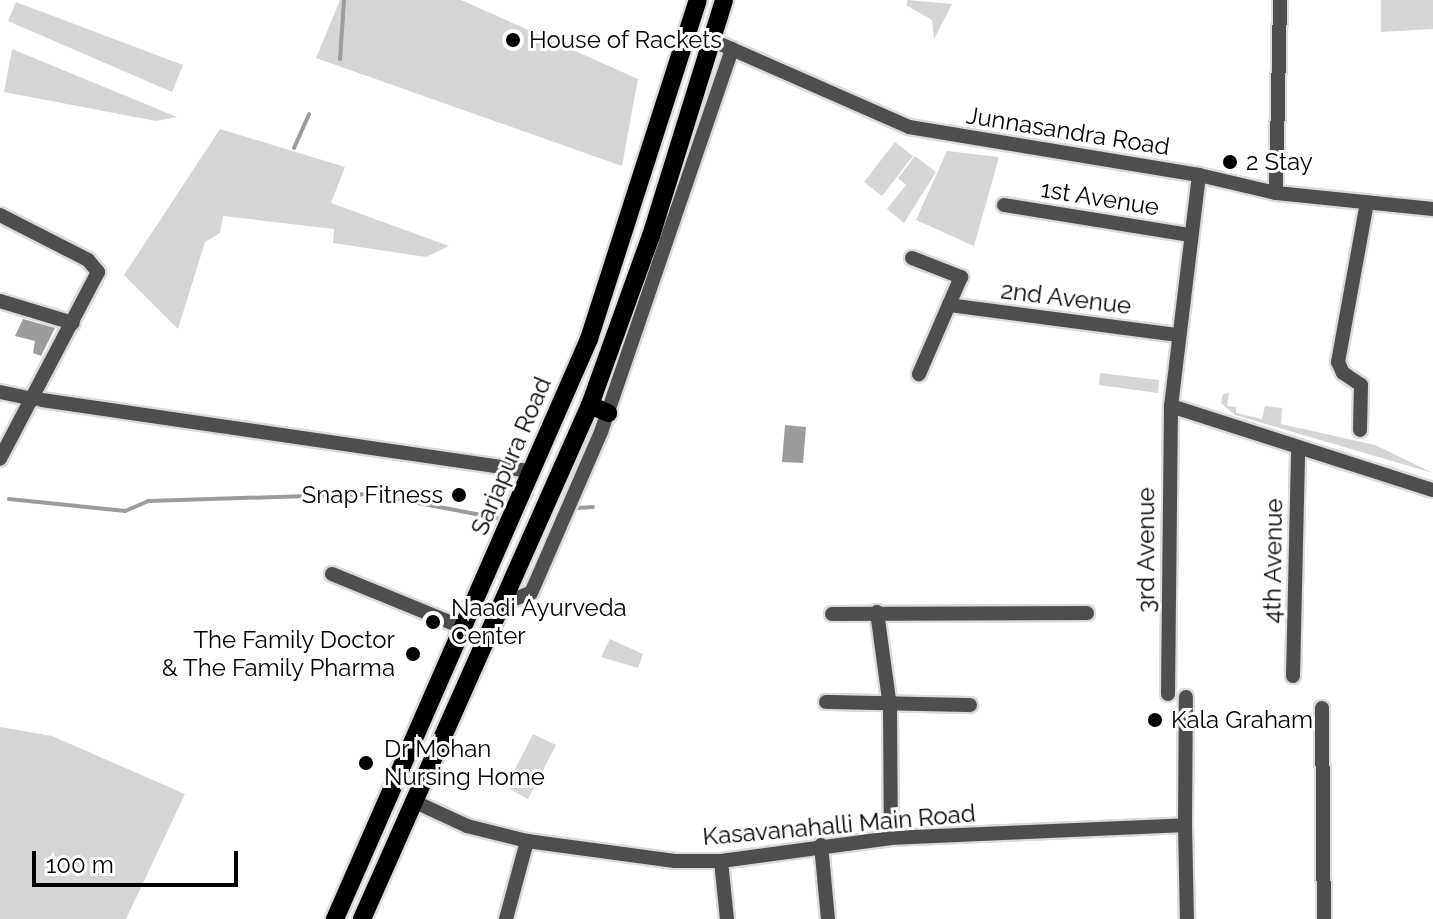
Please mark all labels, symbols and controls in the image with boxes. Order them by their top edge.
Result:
place label: House of Rackets [529,26,722,54]
marker: House of Rackets [504,31,522,49]
street label: Junnasandra Road [964,101,1172,161]
place label: 2 Stay [1246,148,1313,176]
marker: 2 Stay [1221,153,1239,171]
street label: 1st Avenue [1038,174,1162,222]
street label: 2nd Avenue [999,276,1133,320]
street label: Sarjapura Road [465,373,557,539]
place label: Snap Fitness [302,481,443,509]
marker: Snap Fitness [450,486,468,504]
street label: 3rd Avenue [1132,487,1160,613]
street label: 4th Avenue [1258,498,1288,624]
place label: Naadi Ayurveda Center [451,594,627,650]
marker: Naadi Ayurveda Center [422,611,444,633]
place label: The Family Doctor & The Family Pharma [160,626,395,682]
marker: The Family Doctor & The Family Pharma [402,643,424,665]
place label: Kala Graham [1171,706,1313,734]
marker: Kala Graham [1146,711,1164,729]
place label: Dr Mohan Nursing Home [384,735,545,791]
marker: Dr Mohan Nursing Home [355,752,377,774]
street label: Kasavanahalli Main Road [701,799,977,851]
scale bar [36,835,242,885]
text: 100 m [46,850,114,879]

